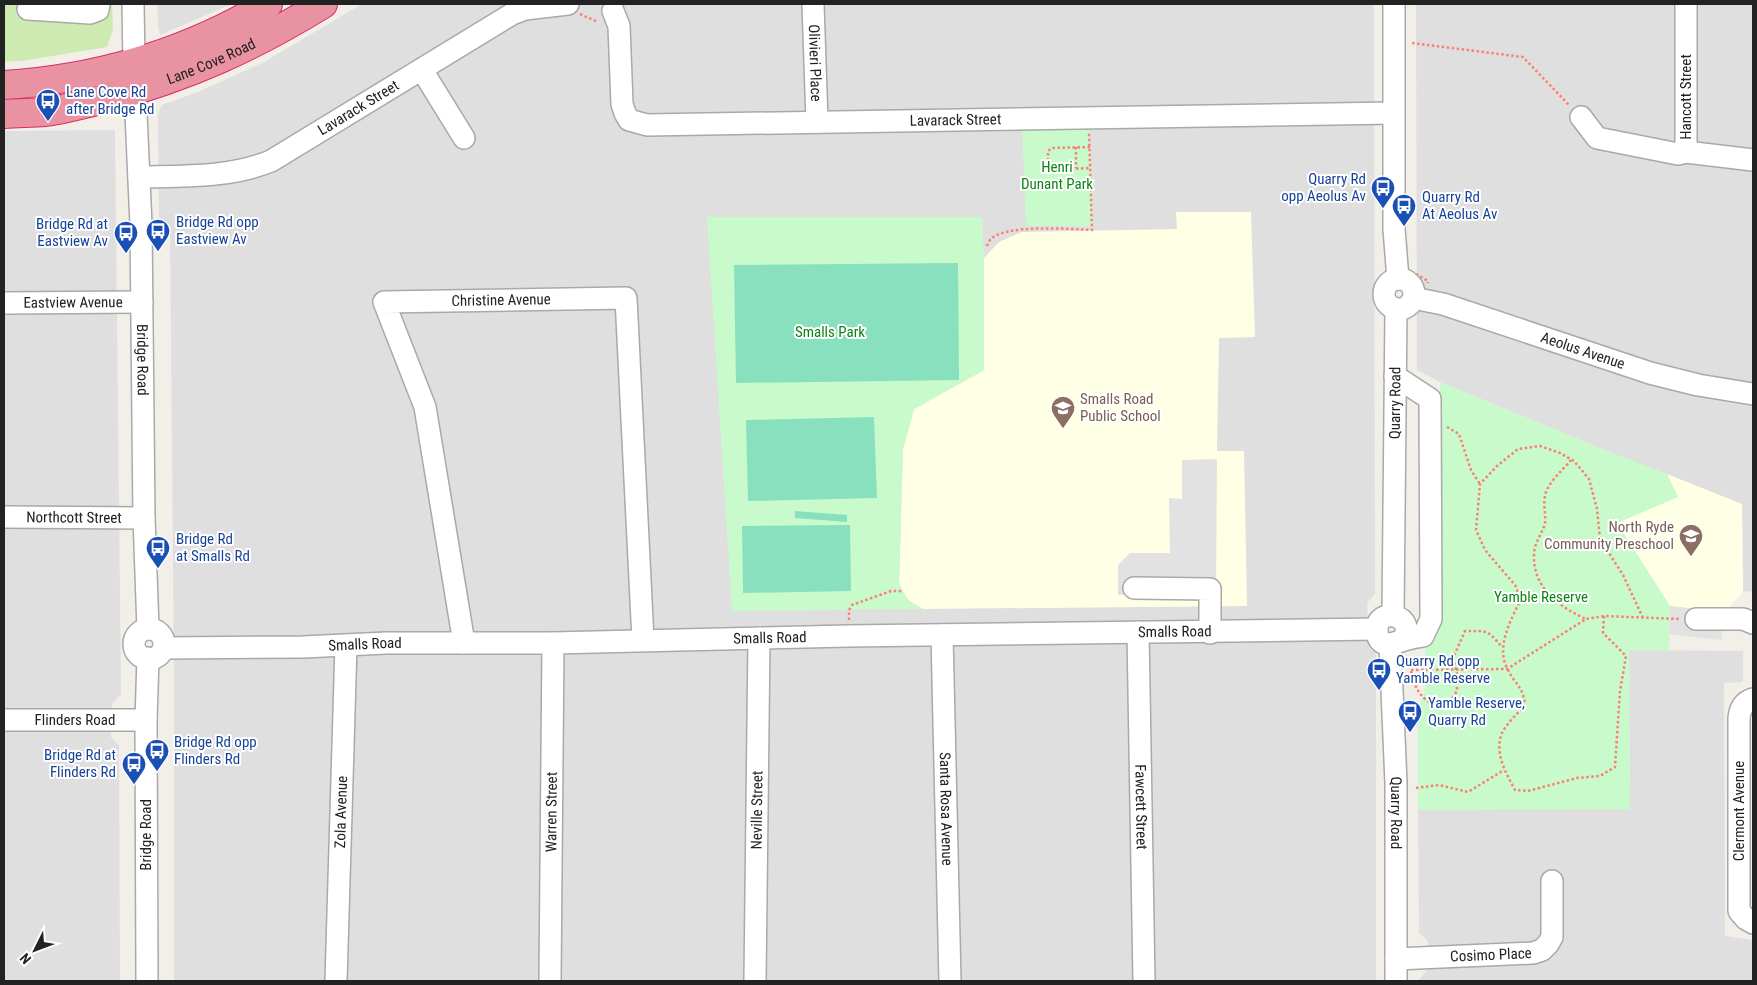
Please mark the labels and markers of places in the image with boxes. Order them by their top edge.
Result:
place label: Lane Cove Rd after Bridge Rd [66,83,154,118]
bus stop icon: Lane Cove Rd after Bridge Rd [35,88,61,122]
place label: Quarry Rd opp Aeolus Av [1281,170,1367,205]
bus stop icon: Quarry Rd opp Aeolus Av [1370,175,1396,209]
place label: Quarry Rd At Aeolus Av [1422,188,1498,223]
bus stop icon: Quarry Rd At Aeolus Av [1391,193,1417,227]
place label: Bridge Rd opp Eastview Av [176,213,259,248]
place label: Bridge Rd at Eastview Av [36,215,109,250]
bus stop icon: Bridge Rd opp Eastview Av [145,218,171,252]
bus stop icon: Bridge Rd at Eastview Av [113,220,139,254]
place label: Smalls Road Public School [1080,390,1161,425]
school or university icon: Smalls Road Public School [1050,395,1076,429]
place label: North Ryde Community Preschool [1544,518,1674,553]
school or university icon: North Ryde Community Preschool [1678,523,1704,557]
place label: Bridge Rd at Smalls Rd [176,530,250,565]
bus stop icon: Bridge Rd at Smalls Rd [145,535,171,569]
place label: Quarry Rd opp Yamble Reserve [1396,652,1490,687]
bus stop icon: Quarry Rd opp Yamble Reserve [1366,657,1392,691]
place label: Yamble Reserve, Quarry Rd [1428,694,1525,729]
bus stop icon: Yamble Reserve, Quarry Rd [1397,699,1423,733]
place label: Bridge Rd opp Flinders Rd [174,733,257,768]
bus stop icon: Bridge Rd opp Flinders Rd [144,738,170,772]
place label: Bridge Rd at Flinders Rd [44,746,116,781]
bus stop icon: Bridge Rd at Flinders Rd [121,751,147,785]

